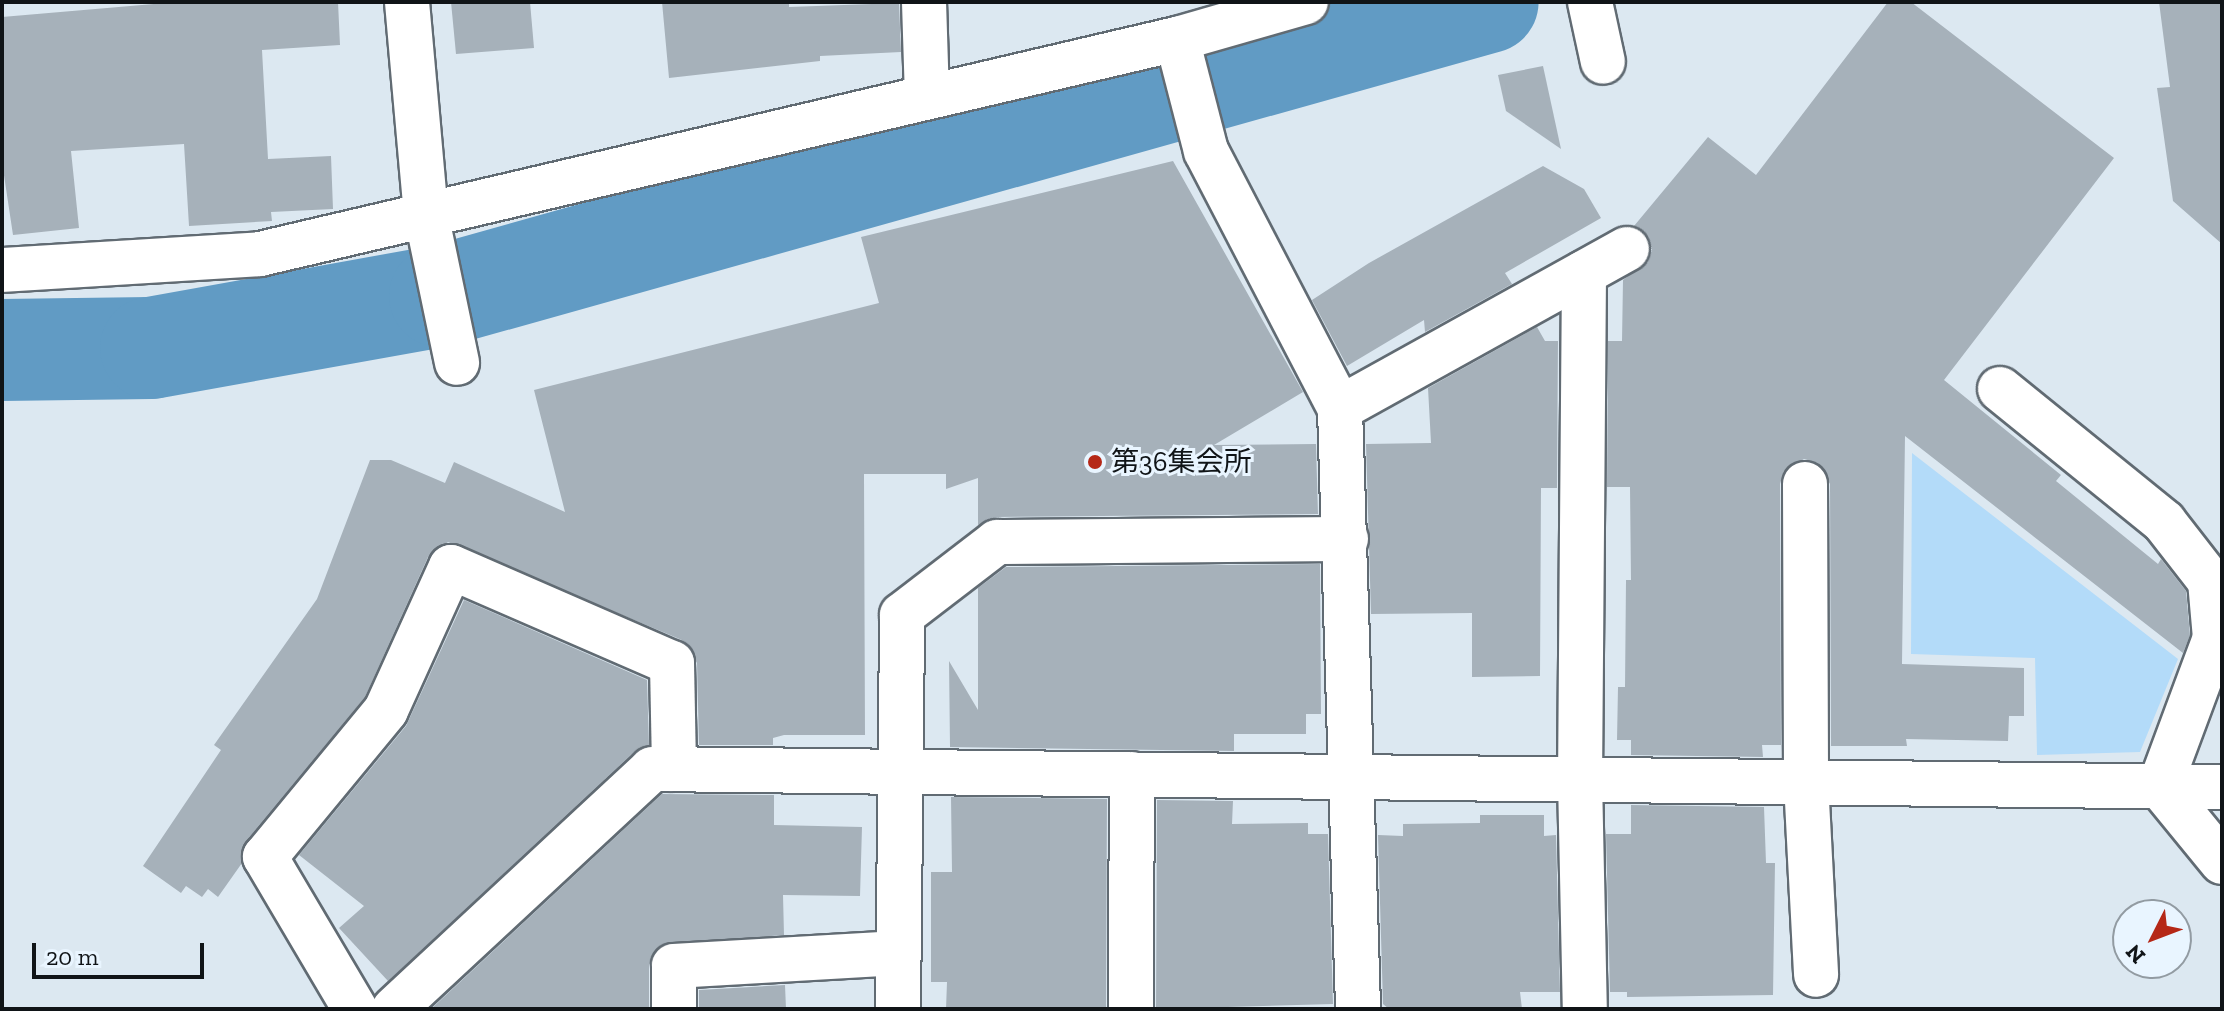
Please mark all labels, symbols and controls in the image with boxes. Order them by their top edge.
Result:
place label: 第36集会所 [1111,445,1252,479]
marker: 第36集会所 [1086,453,1104,471]
north arrow [2112,899,2192,979]
scale bar [36,927,208,977]
text: N [2120,939,2151,969]
text: 20 m [46,942,98,971]

